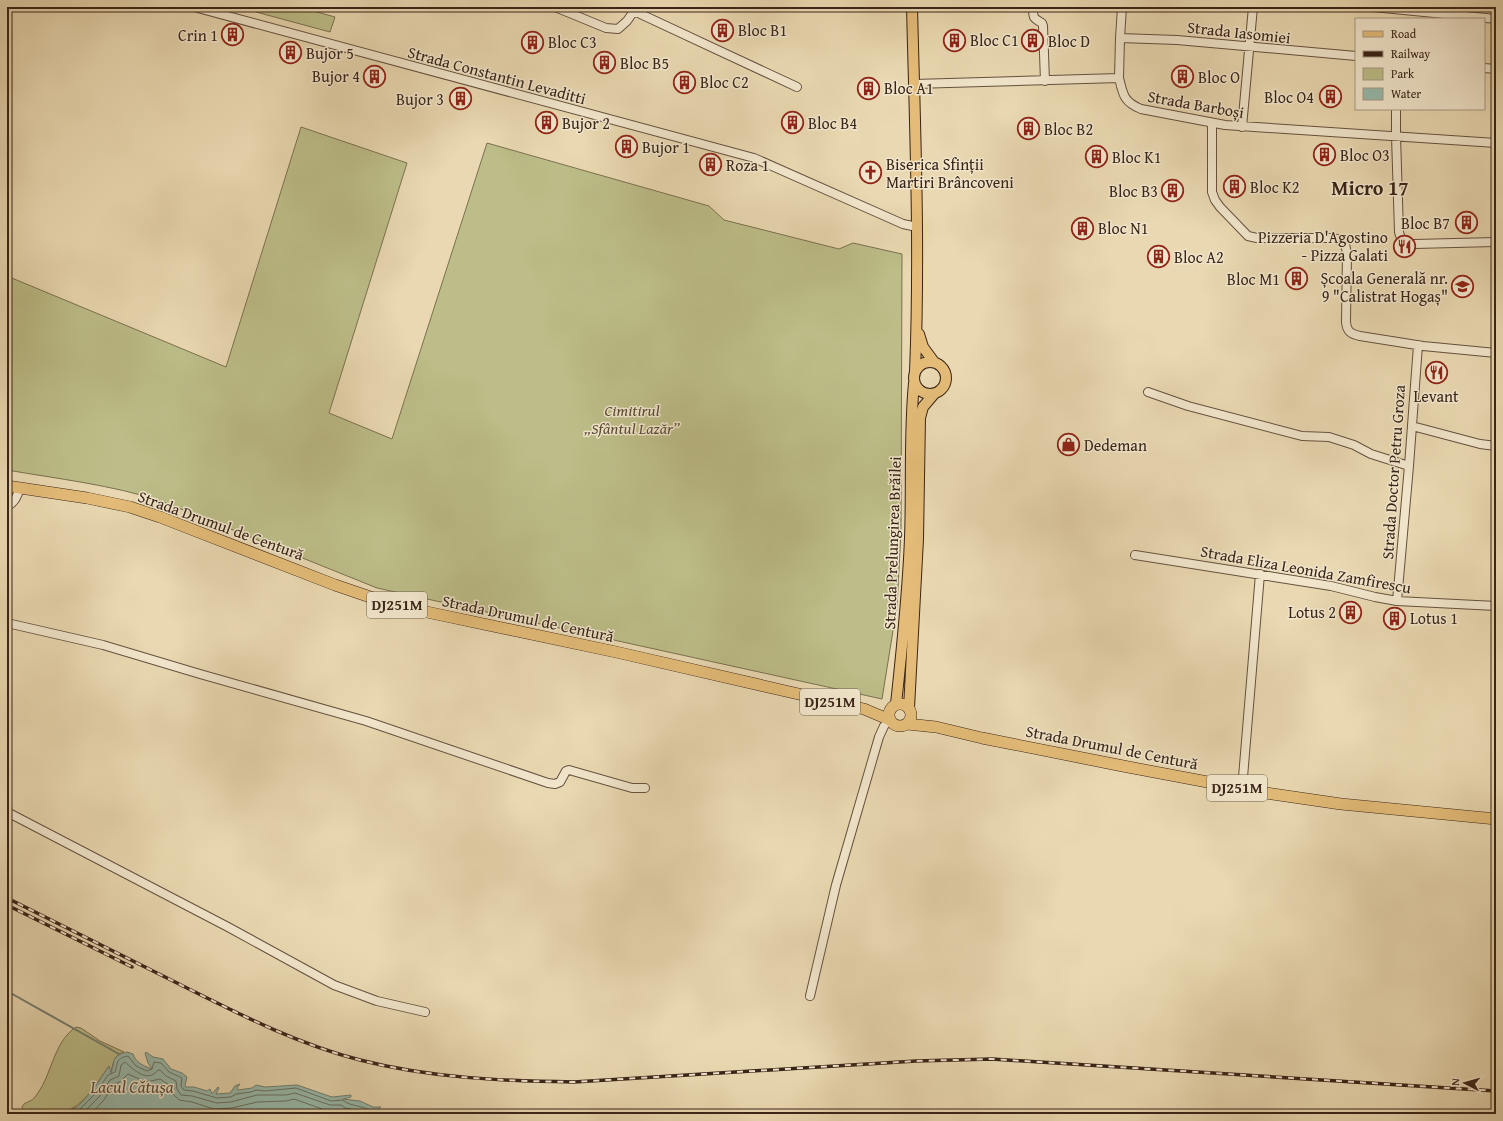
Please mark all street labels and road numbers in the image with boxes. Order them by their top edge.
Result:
street label: Strada Iasomiei [1186,15,1292,49]
street label: Strada Constantin Levaditti [405,40,589,110]
street label: Strada Barboși [1146,84,1247,124]
street label: Strada Doctor Petru Groza [1375,383,1411,560]
street label: Strada Prelungirea Brăilei [877,455,907,630]
street label: Strada Drumul de Centură [135,484,308,566]
street label: Strada Eliza Leonida Zamfirescu [1199,539,1414,599]
street label: Strada Drumul de Centură [440,588,617,648]
road number: DJ251M [367,592,427,618]
road number: DJ251M [800,689,860,715]
street label: Strada Drumul de Centură [1024,719,1201,776]
road number: DJ251M [1207,775,1267,801]

